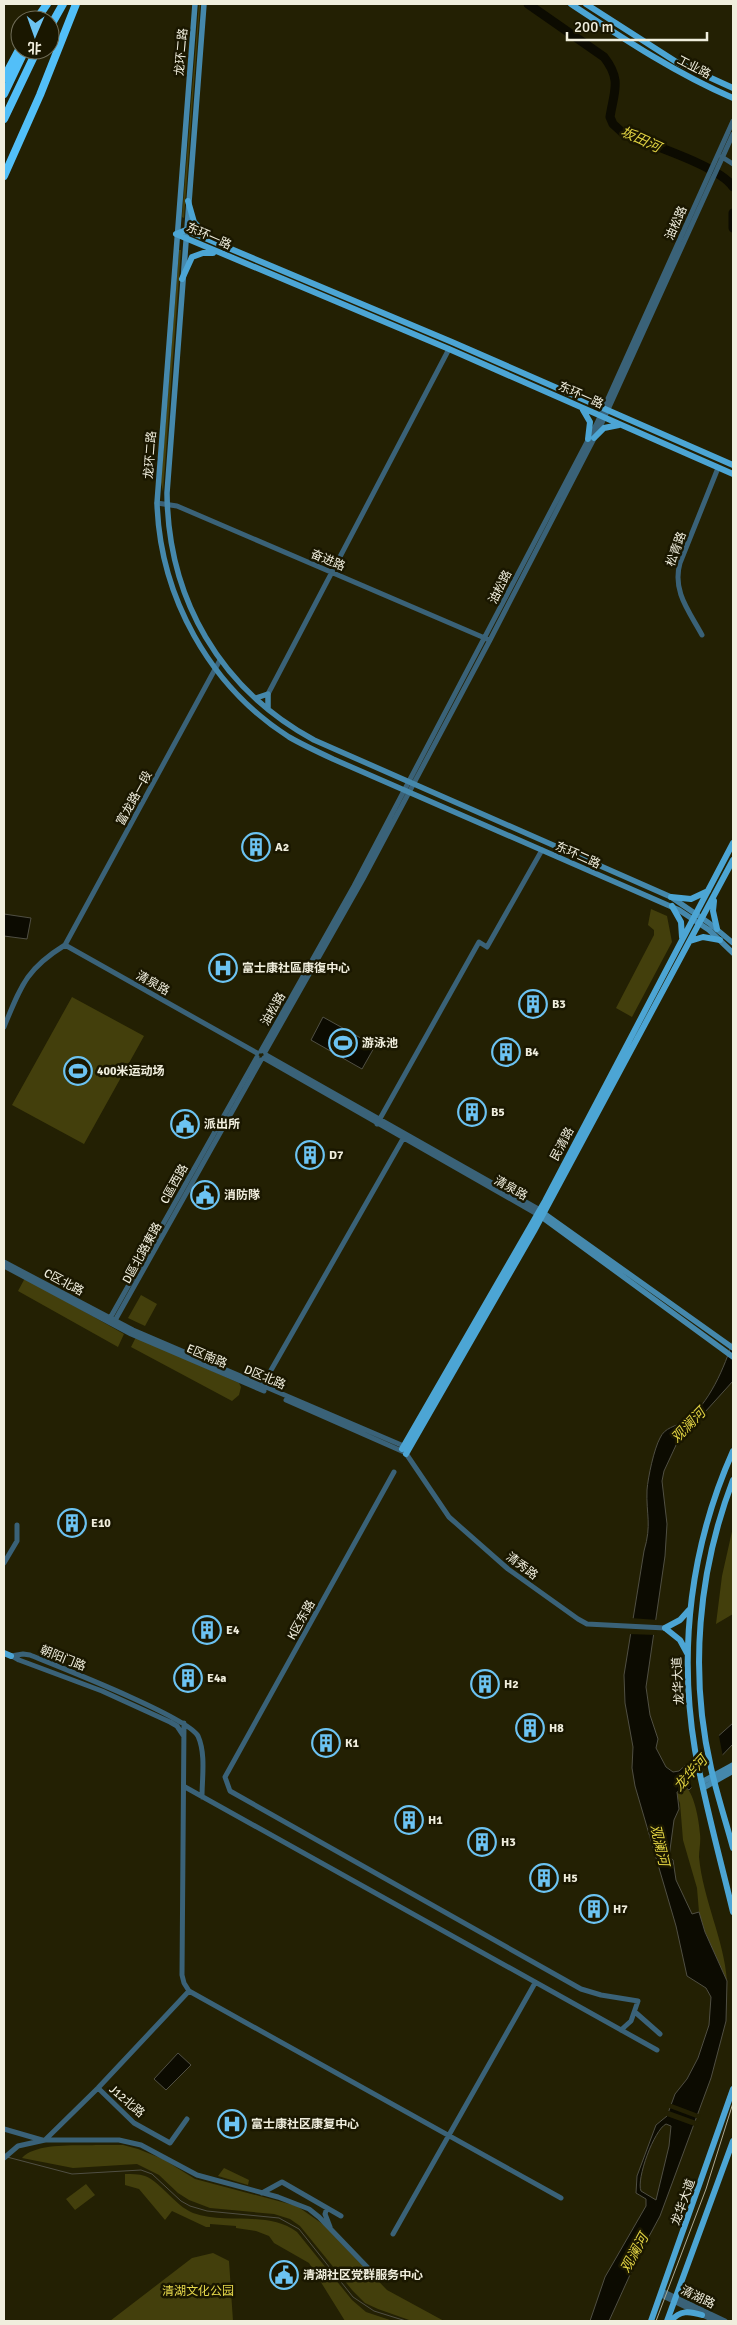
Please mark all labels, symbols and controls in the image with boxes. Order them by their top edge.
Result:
north arrow [10,10,60,60]
scale bar [567,10,707,42]
text: 200 m [574,18,614,36]
street label: 龙环二路 [172,27,191,77]
text: 北 [27,39,42,56]
street label: 工业路 [674,53,713,82]
water label: 坂田河 [618,123,666,157]
street label: 油松路 [662,204,691,243]
street label: 东环一路 [184,220,234,253]
street label: 东环一路 [556,379,606,412]
street label: 龙环二路 [141,431,160,480]
street label: 松青路 [663,530,690,569]
street label: 奋进路 [308,547,347,574]
street label: 油松路 [486,568,515,607]
street label: 富龙路一段 [113,768,156,828]
building icon: A2 [241,832,271,862]
street label: 东环二路 [553,839,603,872]
place label: A2 [275,840,289,855]
hospital icon: 富士康社區康復中心 [208,953,238,983]
place label: 富士康社區康復中心 [242,961,350,976]
street label: 清泉路 [133,968,172,999]
building icon: B3 [518,989,548,1019]
street label: 油松路 [258,990,289,1029]
place label: B3 [552,997,566,1012]
sports icon: 游泳池 [328,1028,358,1058]
place label: 游泳池 [362,1036,398,1051]
building icon: B4 [491,1037,521,1067]
place label: B4 [525,1045,539,1060]
sports icon: 400米运动场 [63,1056,93,1086]
place label: 400米运动场 [97,1064,164,1079]
building icon: B5 [457,1097,487,1127]
place label: B5 [491,1105,505,1120]
public building icon: 派出所 [170,1109,200,1139]
place label: 派出所 [204,1117,240,1132]
street label: 民清路 [547,1125,578,1164]
building icon: D7 [295,1140,325,1170]
place label: D7 [329,1148,344,1163]
street label: C區西路 [157,1162,191,1207]
street label: 清泉路 [491,1173,530,1204]
public building icon: 消防隊 [190,1180,220,1210]
place label: 消防隊 [224,1188,260,1203]
street label: D區北路東路 [119,1220,165,1287]
street label: C区北路 [41,1266,86,1299]
street label: E区南路 [184,1341,229,1372]
street label: D区北路 [242,1362,288,1393]
water label: 观澜河 [668,1402,711,1446]
building icon: E10 [57,1508,87,1538]
place label: E10 [91,1516,111,1531]
street label: 清秀路 [503,1550,541,1583]
street label: K区东路 [284,1598,318,1643]
building icon: E4 [192,1615,222,1645]
place label: E4 [226,1623,240,1638]
street label: 朝阳门路 [38,1643,88,1674]
street label: 龙华大道 [670,1657,687,1705]
building icon: E4a [173,1663,203,1693]
building icon: H2 [470,1669,500,1699]
place label: E4a [207,1671,227,1686]
place label: H2 [504,1677,519,1692]
building icon: H8 [515,1713,545,1743]
place label: H8 [549,1721,564,1736]
building icon: K1 [311,1728,341,1758]
place label: K1 [345,1736,359,1751]
water label: 龙华河 [670,1750,713,1795]
building icon: H1 [394,1805,424,1835]
place label: H1 [428,1813,443,1828]
water label: 观澜河 [647,1823,673,1870]
building icon: H3 [467,1827,497,1857]
place label: H3 [501,1835,516,1850]
building icon: H5 [529,1863,559,1893]
place label: H5 [563,1871,578,1886]
building icon: H7 [579,1894,609,1924]
place label: H7 [613,1902,628,1917]
street label: J12北路 [106,2082,148,2121]
hospital icon: 富士康社区康复中心 [217,2109,247,2139]
place label: 富士康社区康复中心 [251,2117,359,2132]
street label: 龙华大道 [668,2177,699,2227]
water label: 观澜河 [617,2228,654,2276]
public building icon: 清湖社区党群服务中心 [269,2260,299,2290]
place label: 清湖社区党群服务中心 [303,2268,423,2283]
street label: 清湖路 [678,2283,717,2312]
park label: 清湖文化公园 [162,2284,234,2299]

